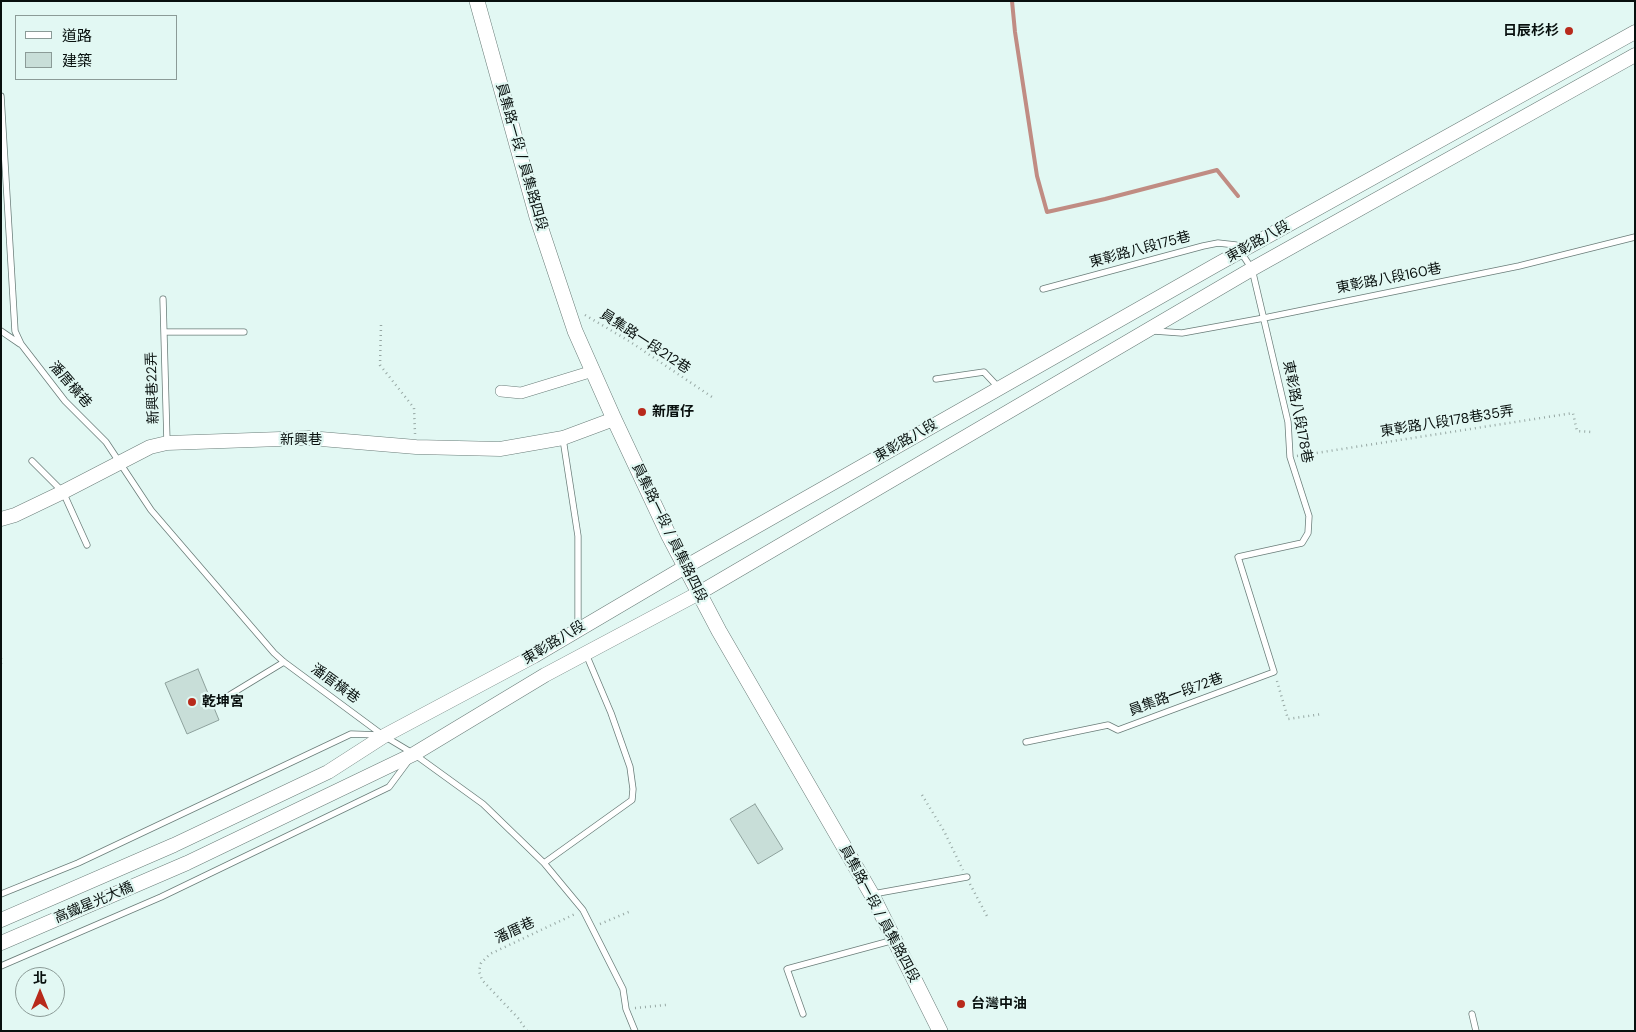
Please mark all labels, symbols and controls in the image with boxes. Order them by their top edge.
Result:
legend [15,15,178,80]
place label: 日辰杉杉 [1503,23,1559,39]
marker: 日辰杉杉 [1563,25,1575,37]
text: 道路 [62,26,92,46]
text: 建築 [62,51,92,71]
street label: 員集路一段 / 員集路四段 [492,81,550,233]
street label: 東彰路八段 [1223,218,1293,266]
street label: 東彰路八段175巷 [1088,228,1192,272]
street label: 東彰路八段160巷 [1335,261,1443,297]
street label: 員集路一段212巷 [597,306,693,378]
street label: 新興巷22弄 [143,352,163,424]
street label: 潘厝橫巷 [45,358,95,412]
street label: 東彰路八段178巷 [1279,359,1315,465]
street label: 東彰路八段178巷35弄 [1379,403,1515,441]
place label: 新厝仔 [652,404,694,420]
marker: 新厝仔 [636,406,648,418]
street label: 東彰路八段 [871,416,941,466]
street label: 新興巷 [280,432,322,448]
street label: 員集路一段 / 員集路四段 [628,461,710,605]
street label: 東彰路八段 [520,618,588,668]
street label: 潘厝橫巷 [307,661,363,707]
street label: 員集路一段72巷 [1127,670,1225,720]
place label: 乾坤宮 [202,694,244,710]
marker: 乾坤宮 [186,696,198,708]
street label: 員集路一段 / 員集路四段 [836,843,922,985]
street label: 高鐵星光大橋 [52,879,136,927]
street label: 潘厝巷 [492,915,538,947]
north arrow [15,967,65,1017]
text: 北 [33,969,47,987]
place label: 台灣中油 [971,996,1027,1012]
marker: 台灣中油 [955,998,967,1010]

